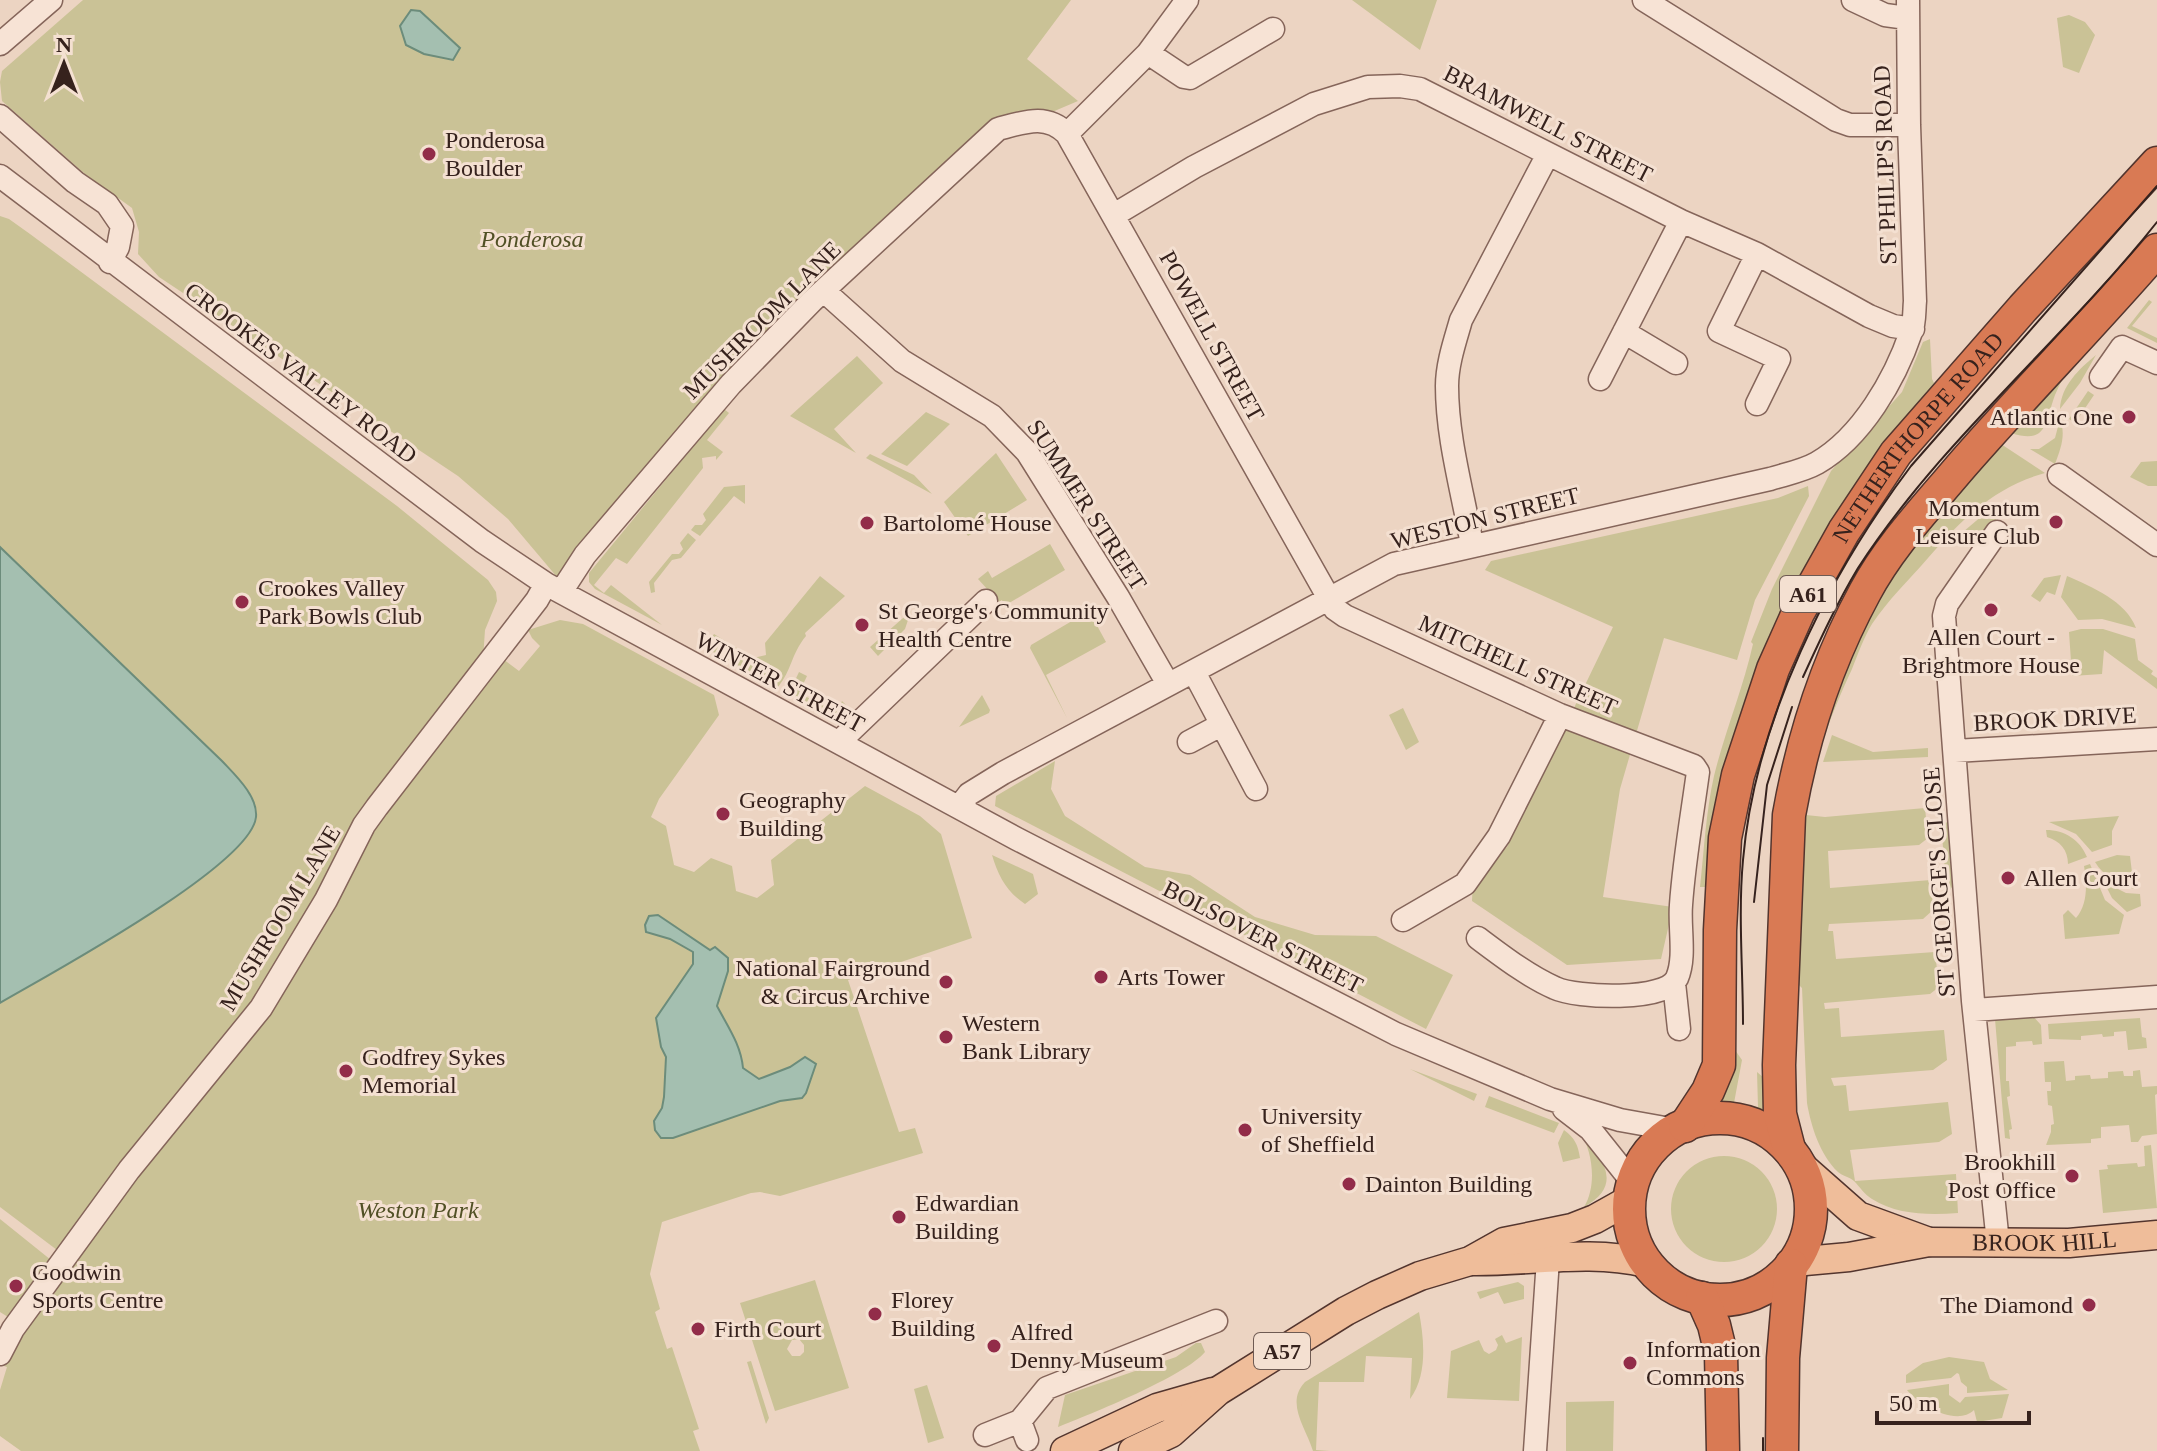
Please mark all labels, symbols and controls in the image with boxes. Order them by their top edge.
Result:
north arrow [24,24,104,104]
text: N [56,32,72,57]
street label: BRAMWELL STREET [1439,60,1657,188]
street label: ST PHILIP'S ROAD [1869,65,1901,265]
place label: Ponderosa Boulder [445,127,545,181]
marker: Ponderosa Boulder [420,145,438,163]
park label: Ponderosa [479,226,584,252]
street label: MUSHROOM LANE [678,236,846,404]
street label: POWELL STREET [1154,246,1270,426]
street label: CROOKES VALLEY ROAD [180,277,422,469]
street label: NETHERTHORPE ROAD [1827,327,2009,547]
place label: Atlantic One [1990,404,2113,430]
marker: Atlantic One [2120,408,2138,426]
street label: SUMMER STREET [1022,415,1152,595]
street label: WESTON STREET [1388,482,1582,554]
place label: Momentum Leisure Club [1915,495,2040,549]
place label: Bartolomé House [883,510,1052,536]
marker: Momentum Leisure Club [2047,513,2065,531]
marker: Bartolomé House [858,514,876,532]
place label: Crookes Valley Park Bowls Club [258,575,422,629]
road number: A61 [1780,576,1836,612]
marker: Crookes Valley Park Bowls Club [233,593,251,611]
place label: St George's Community Health Centre [878,598,1109,652]
marker: Allen Court - Brightmore House [1982,601,2000,619]
street label: MITCHELL STREET [1415,610,1622,721]
marker: St George's Community Health Centre [853,616,871,634]
place label: Allen Court - Brightmore House [1902,624,2080,678]
street label: WINTER STREET [691,627,869,738]
street label: BROOK DRIVE [1973,702,2137,736]
street label: ST GEORGE'S CLOSE [1918,766,1960,998]
place label: Geography Building [739,787,846,841]
marker: Geography Building [714,805,732,823]
street label: MUSHROOM LANE [214,821,346,1015]
place label: Allen Court [2024,865,2138,891]
marker: Allen Court [1999,869,2017,887]
street label: BOLSOVER STREET [1159,875,1368,999]
place label: National Fairground & Circus Archive [735,955,930,1009]
place label: Arts Tower [1117,964,1225,990]
marker: Arts Tower [1092,968,1110,986]
marker: National Fairground & Circus Archive [937,973,955,991]
place label: Western Bank Library [962,1010,1091,1064]
marker: Western Bank Library [937,1028,955,1046]
place label: Godfrey Sykes Memorial [362,1044,505,1098]
marker: Godfrey Sykes Memorial [337,1062,355,1080]
place label: University of Sheffield [1261,1103,1375,1157]
marker: University of Sheffield [1236,1121,1254,1139]
place label: Brookhill Post Office [1948,1149,2056,1203]
marker: Brookhill Post Office [2063,1167,2081,1185]
place label: Dainton Building [1365,1171,1532,1197]
marker: Dainton Building [1340,1175,1358,1193]
place label: Edwardian Building [915,1190,1019,1244]
park label: Weston Park [357,1197,479,1223]
marker: Edwardian Building [890,1208,908,1226]
street label: BROOK HILL [1972,1226,2118,1257]
place label: Goodwin Sports Centre [32,1259,163,1313]
marker: Goodwin Sports Centre [7,1277,25,1295]
place label: Florey Building [891,1287,975,1341]
place label: The Diamond [1940,1292,2073,1318]
marker: The Diamond [2080,1296,2098,1314]
marker: Florey Building [866,1305,884,1323]
place label: Firth Court [714,1316,822,1342]
place label: Alfred Denny Museum [1010,1319,1164,1373]
marker: Firth Court [689,1320,707,1338]
road number: A57 [1254,1333,1310,1369]
place label: Information Commons [1646,1336,1761,1390]
marker: Alfred Denny Museum [985,1337,1003,1355]
marker: Information Commons [1621,1354,1639,1372]
scale bar [1877,1375,2029,1425]
text: 50 m [1889,1390,1938,1416]

